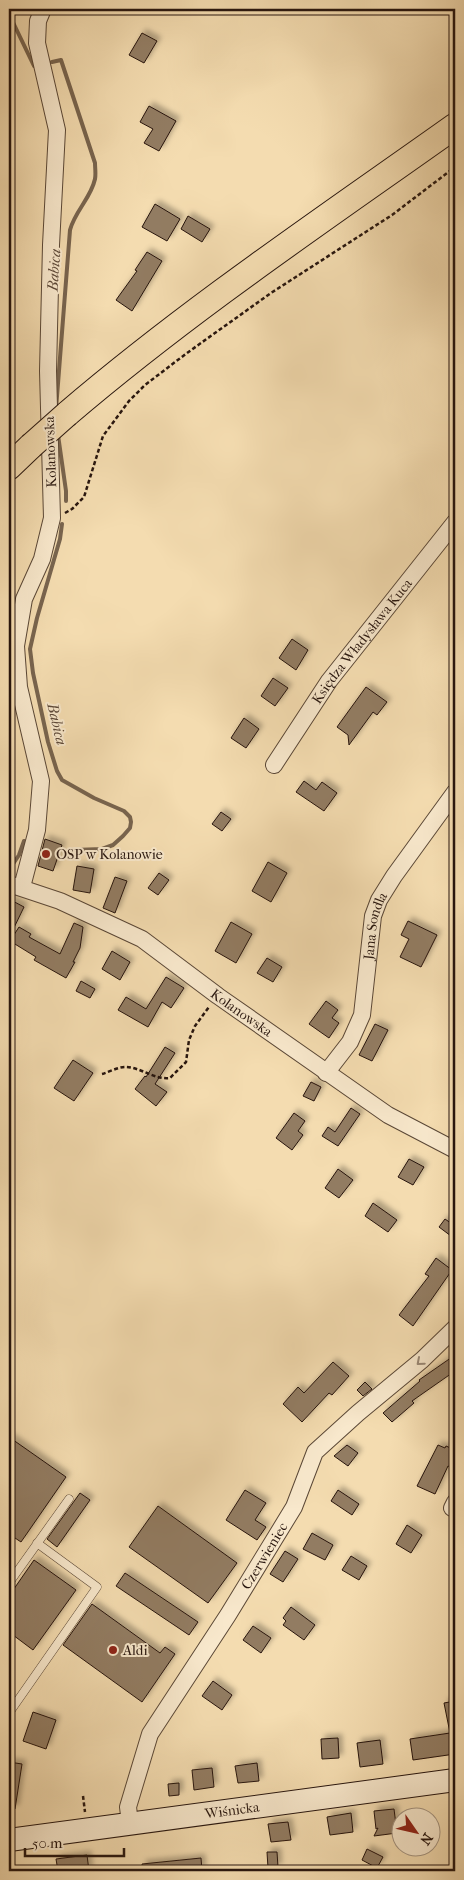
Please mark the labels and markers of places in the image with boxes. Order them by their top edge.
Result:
place label: OSP w Kolanowie [56,846,163,863]
marker: OSP w Kolanowie [40,848,52,860]
place label: Aldi [122,1642,148,1659]
marker: Aldi [107,1644,119,1656]

